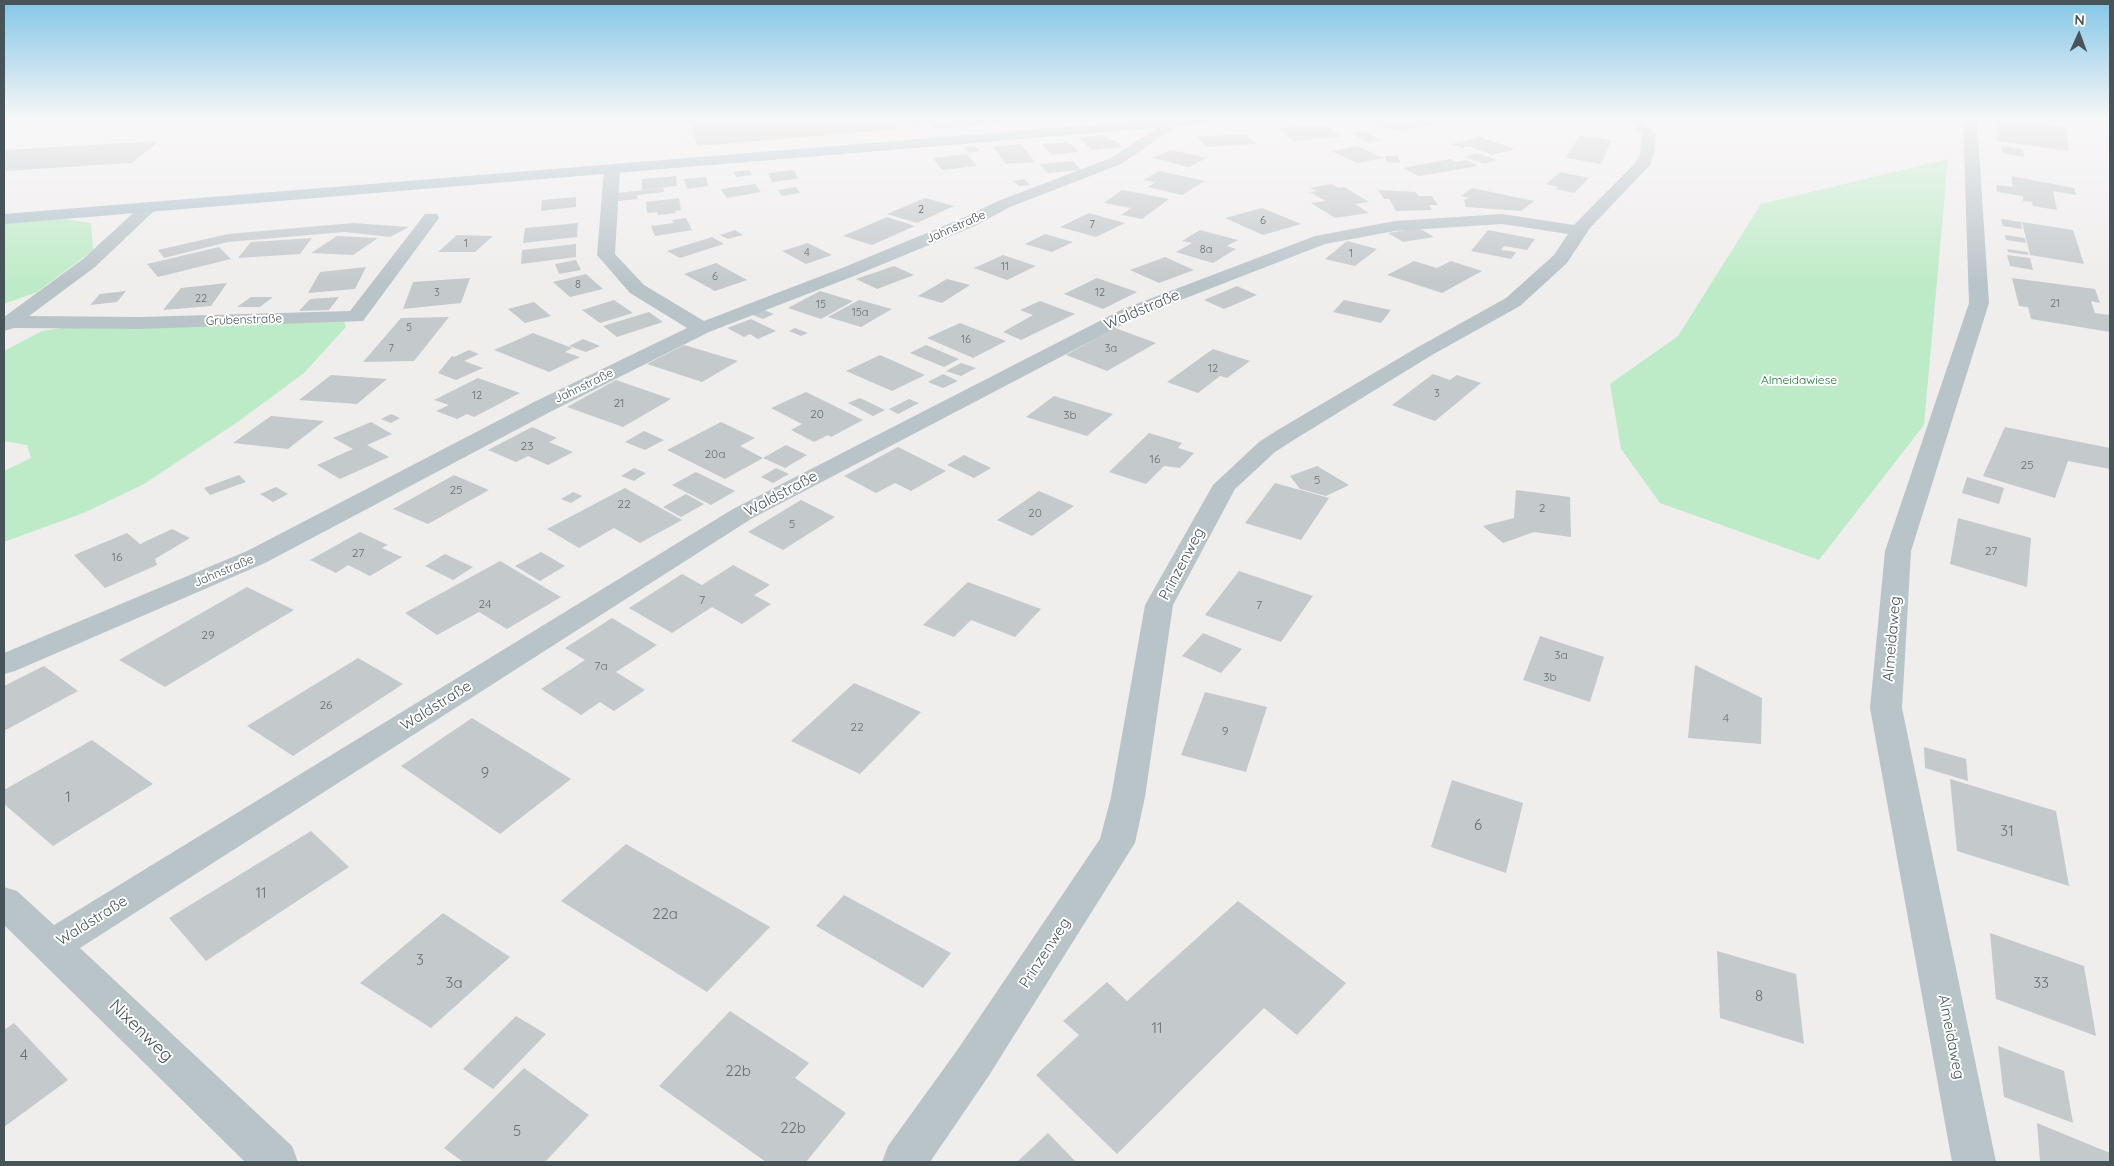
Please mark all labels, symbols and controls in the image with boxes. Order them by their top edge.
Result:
north arrow [2054,10,2104,60]
text: N [2074,11,2085,29]
house number: 2 [918,203,924,217]
street label: Jahnstraße [924,208,988,246]
house number: 6 [1260,214,1266,228]
house number: 7 [1089,218,1095,232]
house number: 1 [464,237,468,251]
house number: 8a [1200,243,1212,257]
house number: 4 [804,246,810,260]
house number: 1 [1349,247,1353,261]
house number: 11 [1001,260,1009,274]
house number: 6 [712,270,718,284]
house number: 8 [575,278,581,292]
house number: 3 [434,286,440,300]
house number: 12 [1095,286,1105,300]
street label: Waldstraße [1102,286,1182,334]
house number: 22 [195,292,207,306]
house number: 21 [2050,297,2060,311]
house number: 15 [816,298,826,312]
house number: 15a [852,306,868,320]
street label: Grubenstraße [206,311,282,329]
house number: 5 [406,321,412,335]
house number: 16 [961,333,971,347]
house number: 7 [388,342,394,356]
house number: 3a [1105,342,1117,356]
house number: 12 [1208,362,1218,376]
street label: Jahnstraße [552,366,616,406]
park label: Almeidawiese [1761,373,1837,387]
house number: 3 [1434,387,1440,401]
house number: 12 [472,389,482,403]
house number: 21 [613,396,625,410]
house number: 20 [810,407,824,421]
house number: 3b [1063,408,1077,422]
house number: 23 [521,439,533,453]
house number: 20a [704,447,726,461]
house number: 16 [1150,452,1160,466]
house number: 25 [2020,458,2034,472]
street label: Waldstraße [741,467,821,521]
house number: 5 [1314,473,1320,487]
house number: 25 [449,483,463,497]
house number: 22 [617,497,631,511]
house number: 2 [1539,501,1545,515]
house number: 20 [1028,506,1042,520]
house number: 5 [789,517,795,531]
street label: Prinzenweg [1155,525,1209,603]
house number: 27 [1985,544,1997,558]
house number: 27 [352,546,364,560]
house number: 16 [112,550,122,564]
street label: Jahnstraße [192,552,256,590]
house number: 7 [699,593,705,607]
street label: Almeidaweg [1879,596,1905,682]
house number: 24 [479,597,491,611]
house number: 7 [1256,598,1262,612]
house number: 29 [201,628,215,642]
house number: 3a [1554,648,1568,662]
house number: 7a [594,659,608,673]
house number: 3b [1543,670,1557,684]
street label: Waldstraße [397,677,475,735]
house number: 26 [319,698,333,712]
house number: 4 [1723,711,1729,725]
house number: 22 [850,720,864,734]
house number: 9 [1222,724,1228,738]
house number: 9 [481,764,489,782]
house number: 1 [65,788,71,806]
house number: 6 [1474,816,1482,834]
house number: 31 [2000,822,2014,840]
house number: 11 [255,884,267,902]
street label: Waldstraße [53,892,131,950]
house number: 22a [652,905,678,923]
street label: Prinzenweg [1016,915,1074,991]
house number: 3 [416,951,424,969]
house number: 3a [446,974,462,992]
house number: 33 [2033,974,2049,992]
house number: 8 [1755,987,1763,1005]
street label: Almeidaweg [1934,993,1968,1081]
street label: Nixenweg [104,995,178,1067]
house number: 11 [1151,1019,1163,1037]
house number: 4 [20,1046,28,1064]
house number: 22b [725,1062,751,1080]
house number: 22b [780,1119,806,1137]
house number: 5 [513,1122,521,1140]

